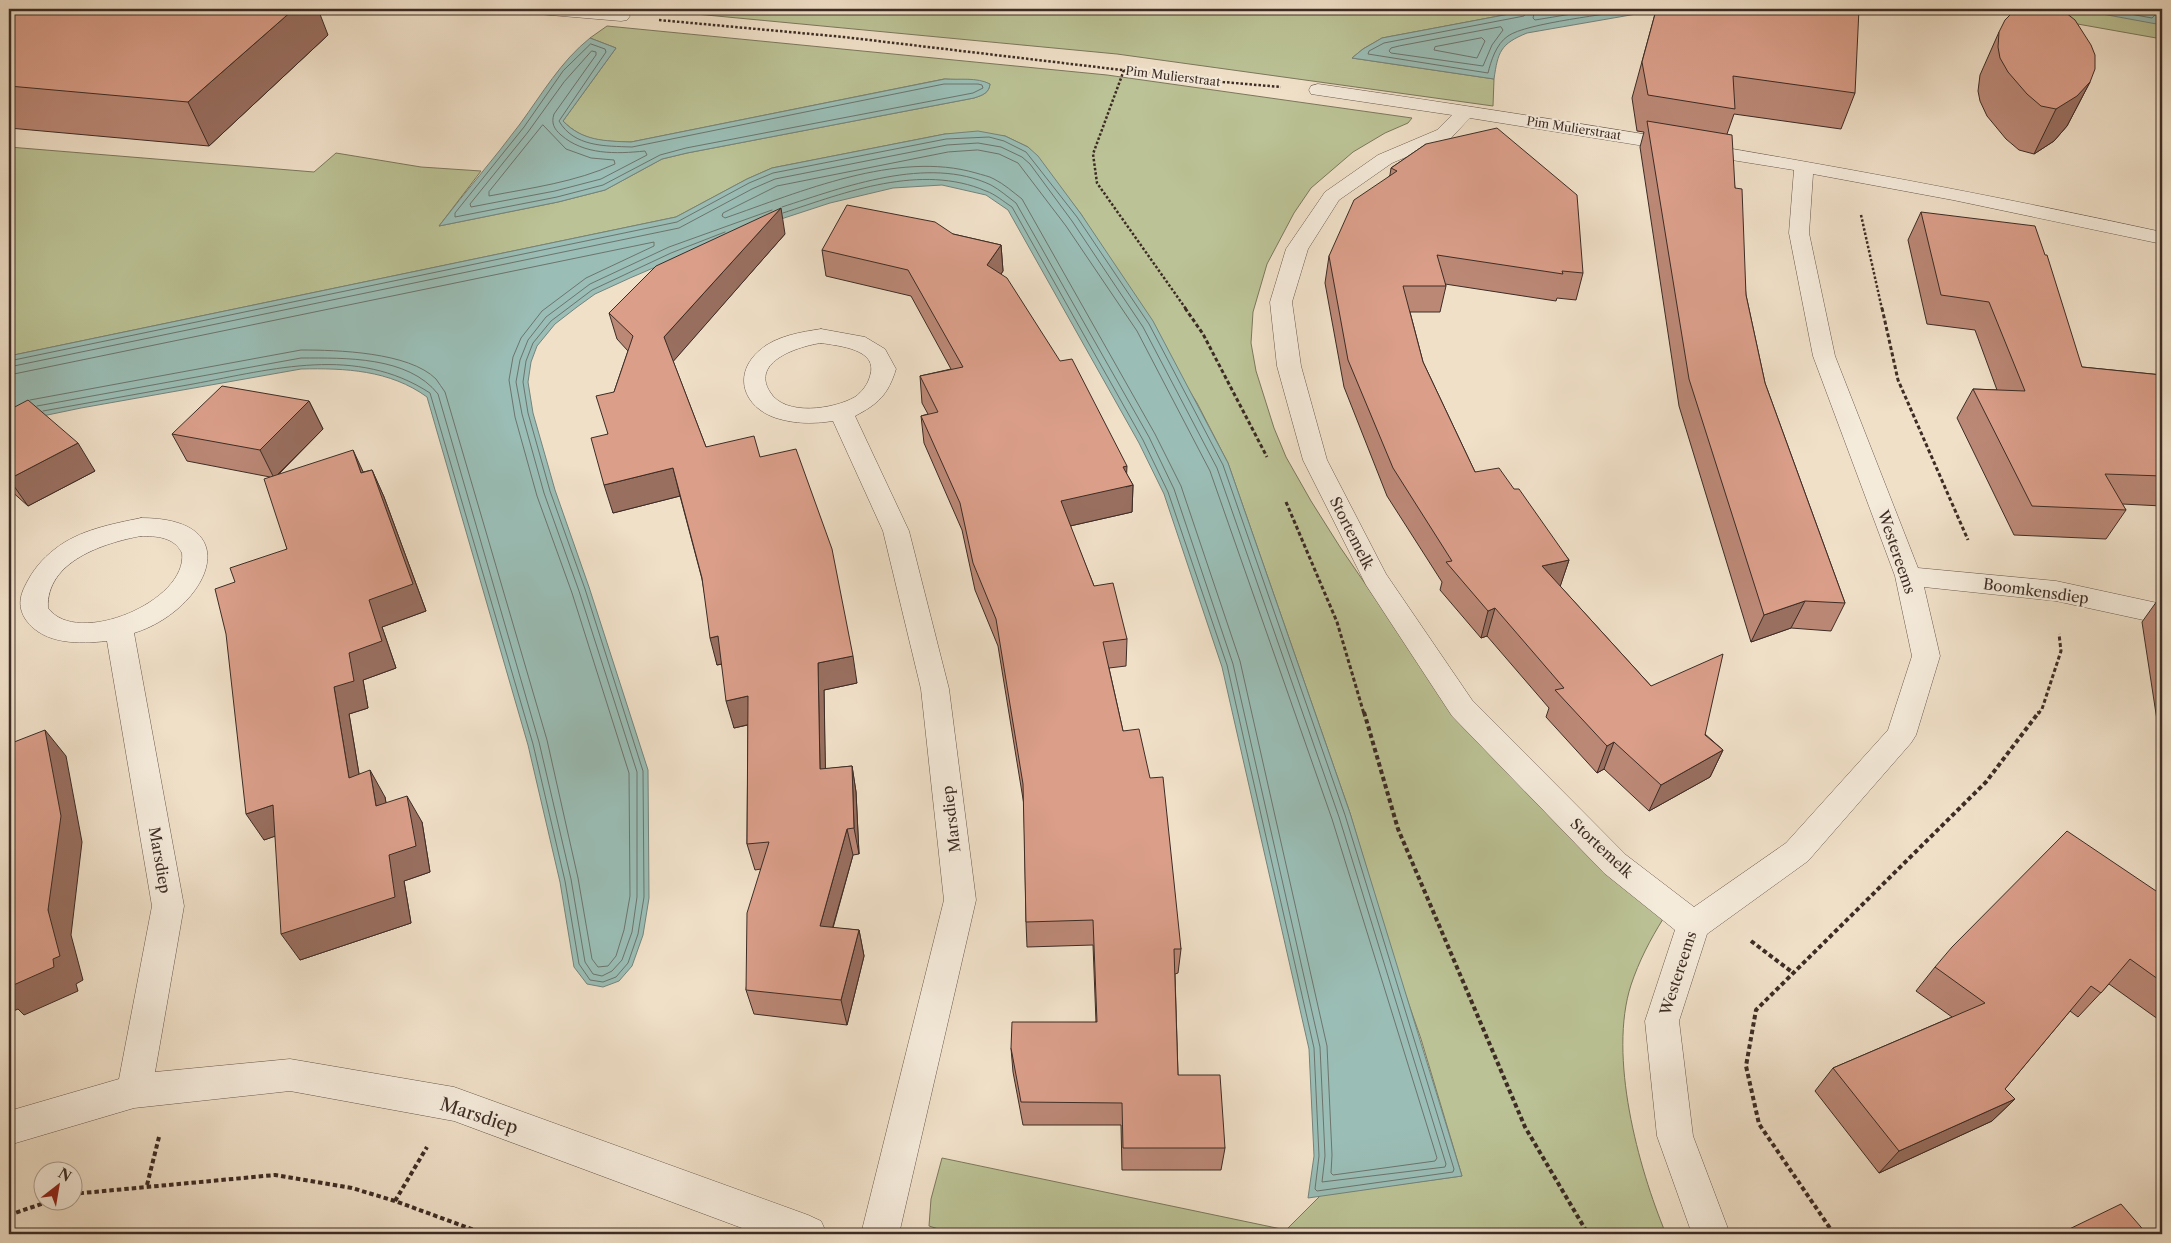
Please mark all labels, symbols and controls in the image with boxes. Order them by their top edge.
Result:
street label: Pim Mulierstraat [1125,63,1222,89]
street label: Pim Mulierstraat [1526,113,1623,143]
street label: Stortemelk [1326,493,1379,574]
street label: Westereems [1874,507,1920,596]
street label: Boomkensdiep [1982,574,2090,608]
street label: Marsdiep [937,785,965,853]
street label: Stortemelk [1567,814,1638,883]
street label: Marsdiep [145,825,175,895]
street label: Westereems [1655,929,1700,1018]
street label: Marsdiep [437,1093,521,1139]
north arrow [32,1160,82,1210]
text: N [55,1164,75,1186]

